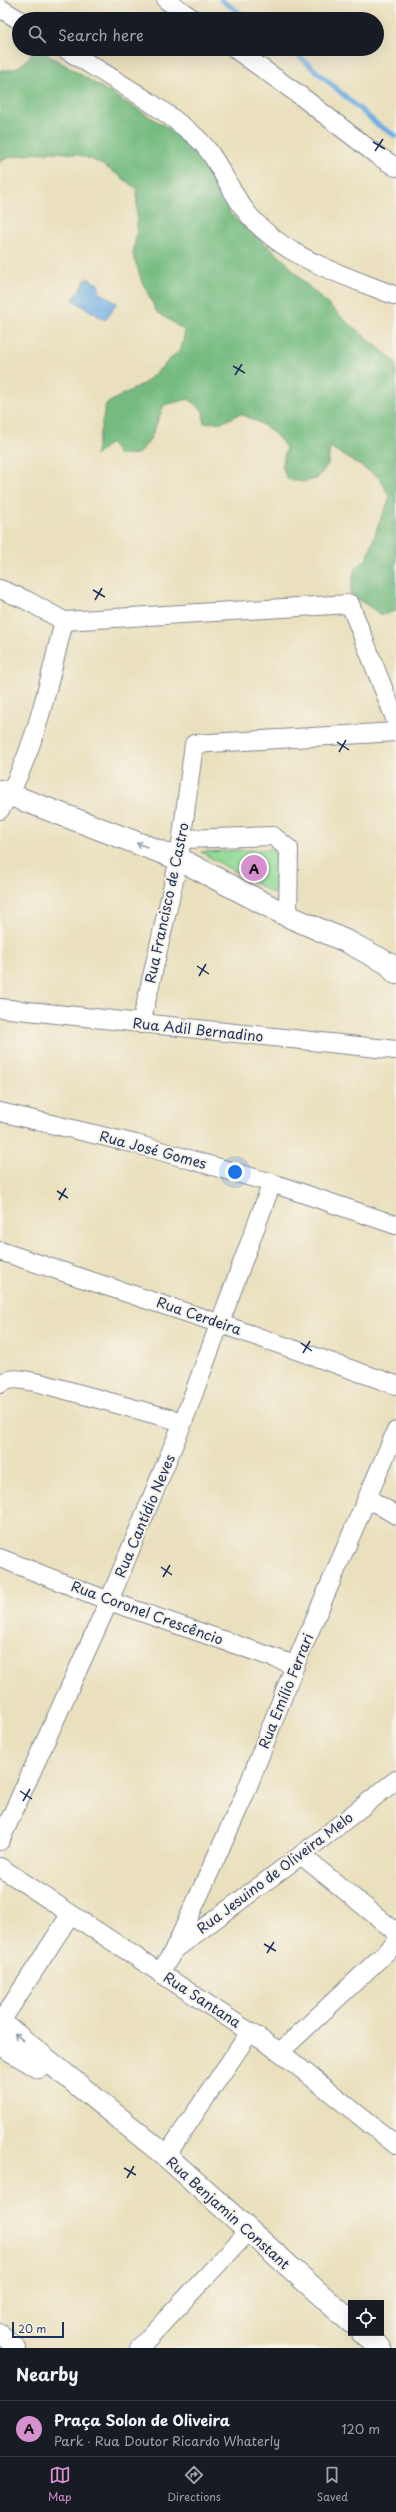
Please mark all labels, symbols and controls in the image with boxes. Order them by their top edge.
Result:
search box [12,12,384,56]
icon: search [26,23,48,45]
text: Search here [58,23,144,46]
street label: Rua Francisco de Castro [139,820,194,985]
one-way arrow [137,840,149,848]
pin: A [241,853,267,883]
street label: Rua Adil Bernadino [132,1012,265,1047]
street label: Rua José Gomes [97,1125,209,1174]
your location [225,1162,245,1182]
street label: Rua Cerdeira [154,1291,245,1340]
street label: Rua Cantídio Neves [109,1451,180,1581]
street label: Rua Coronel Crescêncio [68,1575,226,1650]
street label: Rua Emílio Ferrari [253,1630,318,1752]
street label: Rua Jesuino de Oliveira Melo [192,1807,357,1938]
street label: Rua Santana [159,1967,245,2033]
one-way arrow [13,2032,24,2041]
street label: Rua Benjamin Constant [162,2151,295,2274]
map controls [348,2300,384,2336]
button: locate [348,2300,384,2336]
scale bar [12,2320,64,2339]
text: 20 m [18,2320,46,2337]
text: Nearby [16,2361,78,2387]
text: Praça Solon de Oliveira [54,2408,230,2431]
text: A [24,2419,34,2438]
text: 120 m [341,2419,380,2438]
text: Park · Rua Doutor Ricardo Whaterly [54,2431,280,2450]
tab: Map [48,2464,71,2505]
tab: Directions [167,2464,221,2505]
tab: Saved [317,2464,348,2505]

